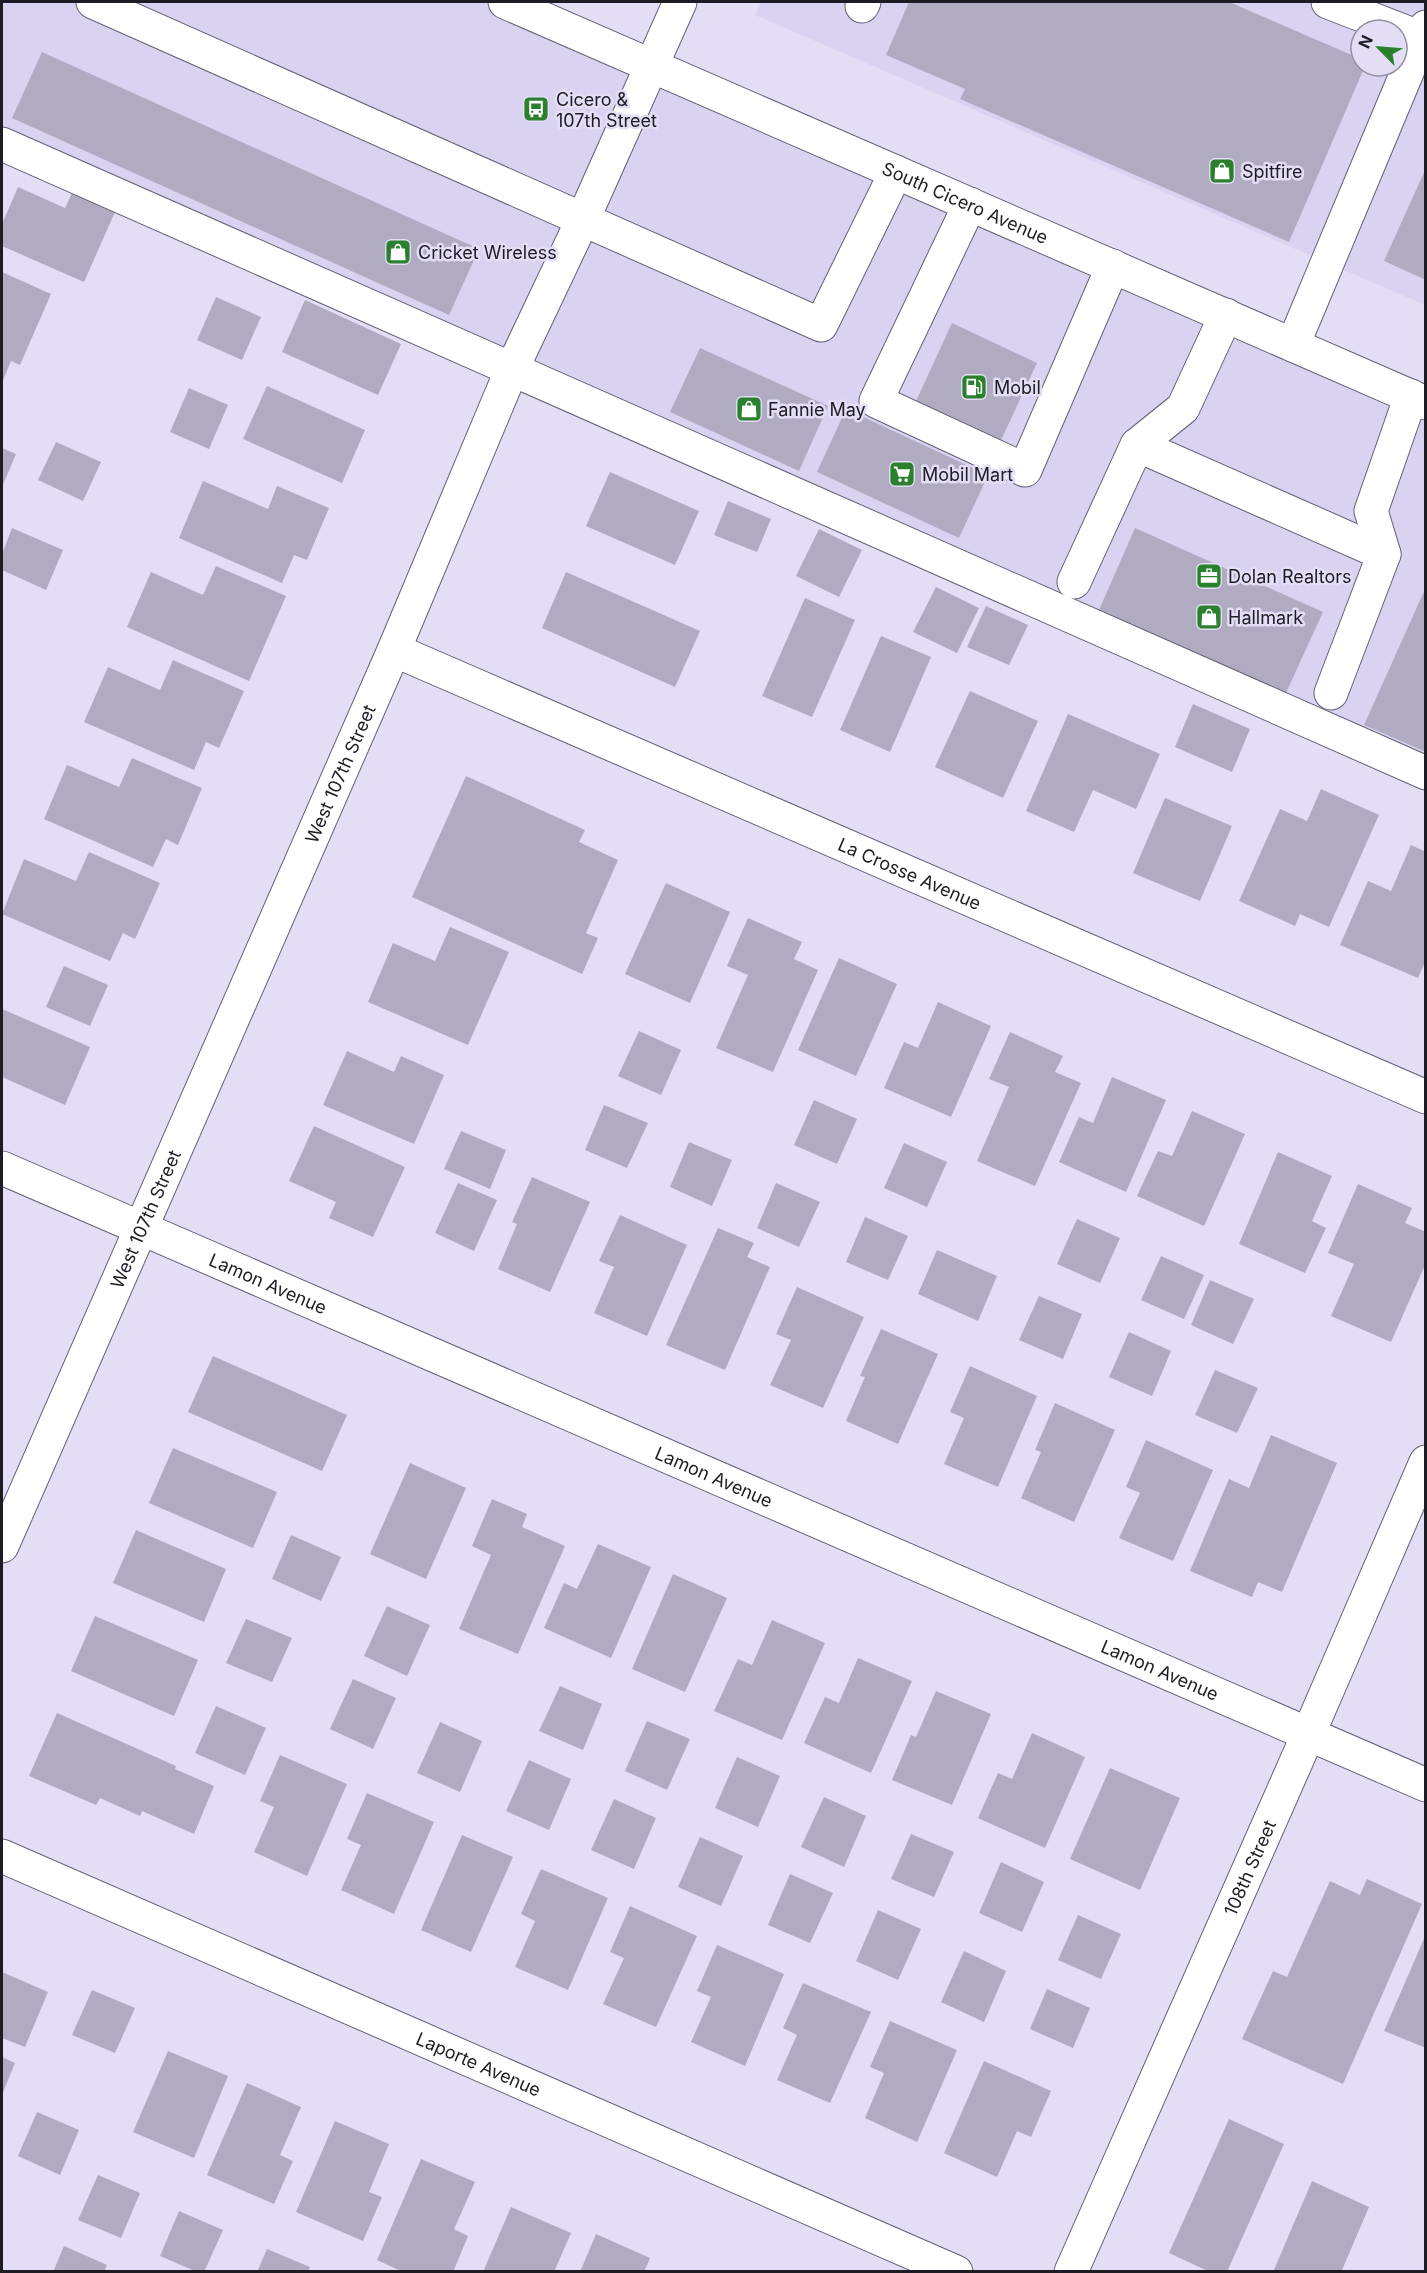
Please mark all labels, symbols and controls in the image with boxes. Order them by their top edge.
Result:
north arrow [1349,18,1409,78]
text: N [1354,32,1377,51]
place label: Cicero & 107th Street [556,89,657,131]
bus stop icon: Cicero & 107th Street [521,94,551,124]
shop icon: Spitfire [1207,156,1237,186]
street label: South Cicero Avenue [879,157,1051,248]
place label: Spitfire [1242,161,1302,182]
shop icon: Cricket Wireless [383,237,413,267]
place label: Cricket Wireless [418,242,557,263]
fuel station icon: Mobil [959,372,989,402]
place label: Mobil [994,377,1041,398]
shop icon: Fannie May [734,394,764,424]
place label: Fannie May [768,399,866,420]
supermarket icon: Mobil Mart [887,459,917,489]
place label: Mobil Mart [922,464,1013,485]
office icon: Dolan Realtors [1194,561,1224,591]
place label: Dolan Realtors [1228,566,1351,587]
shop icon: Hallmark [1194,602,1224,632]
place label: Hallmark [1228,607,1303,628]
street label: West 107th Street [300,701,379,846]
street label: La Crosse Avenue [835,833,984,914]
street label: West 107th Street [106,1146,185,1291]
street label: Lamon Avenue [206,1249,330,1318]
street label: Lamon Avenue [652,1442,776,1511]
street label: Lamon Avenue [1098,1635,1222,1704]
street label: 108th Street [1219,1817,1280,1919]
street label: Laporte Avenue [413,2027,544,2100]

